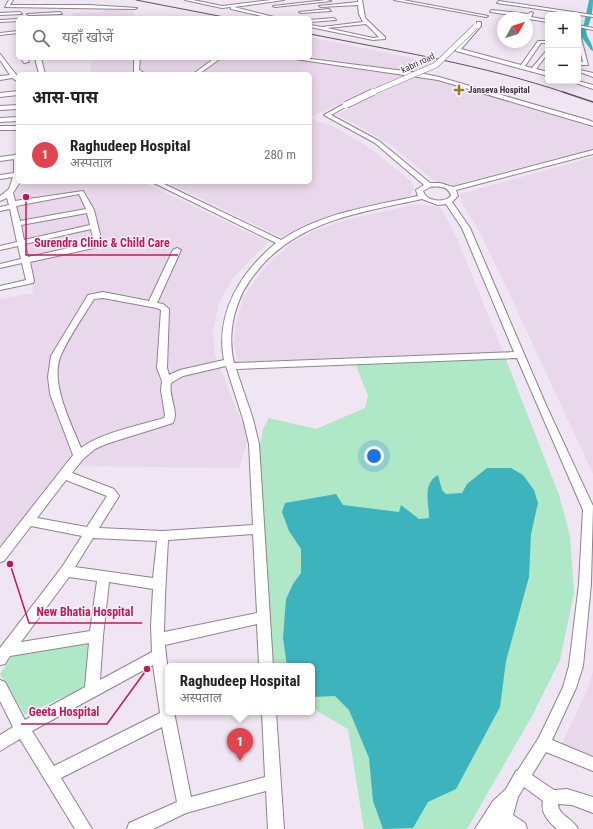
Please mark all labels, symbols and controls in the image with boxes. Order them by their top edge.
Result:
north arrow [497,12,533,48]
map controls [545,12,581,84]
button: + [545,12,581,48]
search box [16,16,312,60]
icon: search [30,27,52,49]
text: यहाँ खोजें [62,28,113,46]
button: − [545,48,581,84]
street label: kabri road [400,51,436,75]
marker: Janseva Hospital [453,84,465,96]
place label: Janseva Hospital [468,85,530,95]
text: आस-पास [32,87,98,107]
text: Raghudeep Hospital [70,137,190,155]
text: 1 [42,147,48,162]
text: 280 m [264,147,296,162]
text: अस्पताल [70,155,112,170]
callout: Surendra Clinic & Child Care [26,231,178,255]
text: Surendra Clinic & Child Care [34,236,170,250]
your location [364,446,384,466]
callout: New Bhatia Hospital [29,599,142,623]
text: New Bhatia Hospital [37,605,133,619]
popup [165,663,315,715]
text: Raghudeep Hospital [180,672,300,690]
text: अस्पताल [180,690,222,705]
callout: Geeta Hospital [21,700,107,724]
text: Geeta Hospital [29,705,99,719]
pin: 1 [227,728,253,761]

